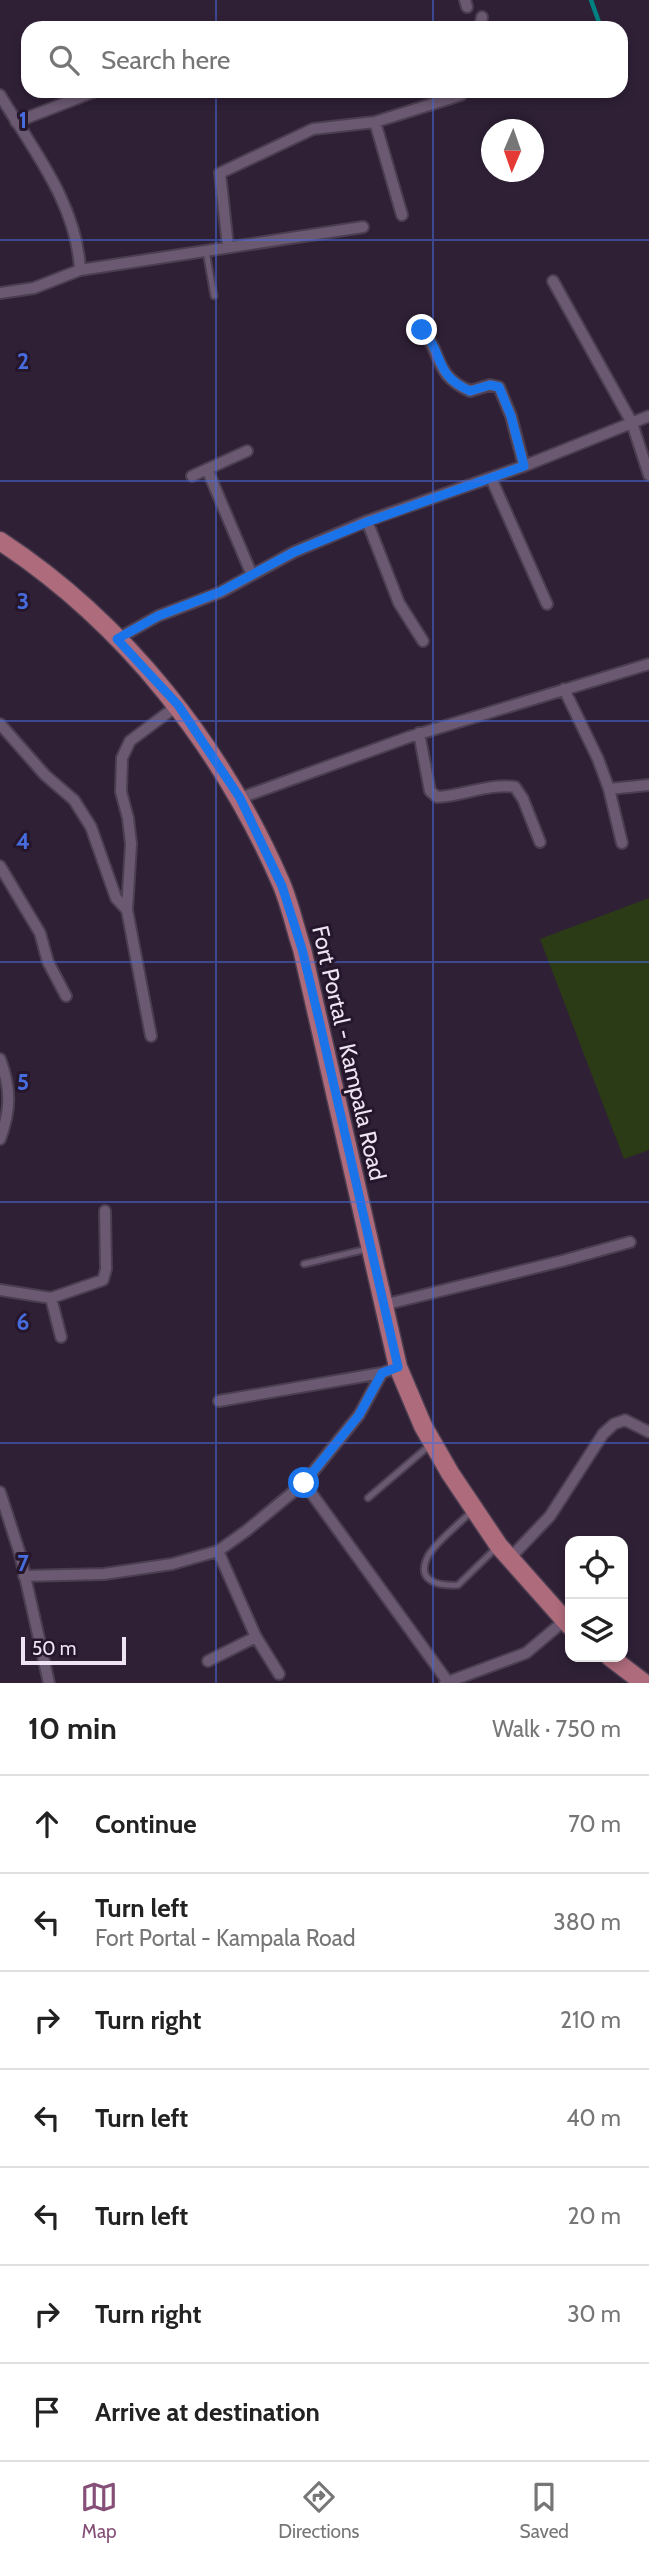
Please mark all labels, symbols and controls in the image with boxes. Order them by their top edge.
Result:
search box [21,21,628,98]
icon: search [45,41,83,79]
text: Search here [101,44,230,76]
text: 1 [19,106,27,134]
north arrow [481,119,544,182]
route end [406,314,437,345]
text: 2 [17,347,29,375]
text: 3 [17,587,29,615]
text: 4 [16,827,30,855]
street label: Fort Portal - Kampala Road [306,923,392,1183]
text: 5 [17,1068,29,1096]
text: 6 [17,1308,29,1336]
route start [288,1467,319,1498]
map controls [565,1536,628,1662]
button: locate [565,1536,628,1599]
text: 7 [17,1549,29,1577]
button: layers [565,1599,628,1662]
scale bar [21,1634,126,1666]
text: 50 m [32,1637,76,1660]
text: 10 min [28,1710,117,1747]
text: Walk · 750 m [492,1715,621,1743]
icon: ahead [28,1805,66,1843]
text: Continue [95,1808,197,1840]
text: 70 m [568,1810,621,1838]
text: Turn left [95,1892,188,1924]
icon: left [28,1903,66,1941]
text: 380 m [553,1908,621,1936]
text: Fort Portal - Kampala Road [95,1924,356,1952]
icon: right [28,2001,66,2039]
text: Turn right [95,2004,201,2036]
text: 210 m [560,2006,621,2034]
icon: left [28,2099,66,2137]
text: Turn left [95,2102,188,2134]
text: 40 m [566,2104,621,2132]
icon: left [28,2197,66,2235]
text: Turn left [95,2200,188,2232]
text: 20 m [568,2202,621,2230]
icon: right [28,2295,66,2333]
text: Turn right [95,2298,201,2330]
text: 30 m [567,2300,621,2328]
icon: arrive [28,2393,66,2431]
text: Arrive at destination [95,2396,320,2428]
tab: Map [80,2478,118,2543]
tab: Directions [278,2478,359,2543]
tab: Saved [520,2478,569,2543]

